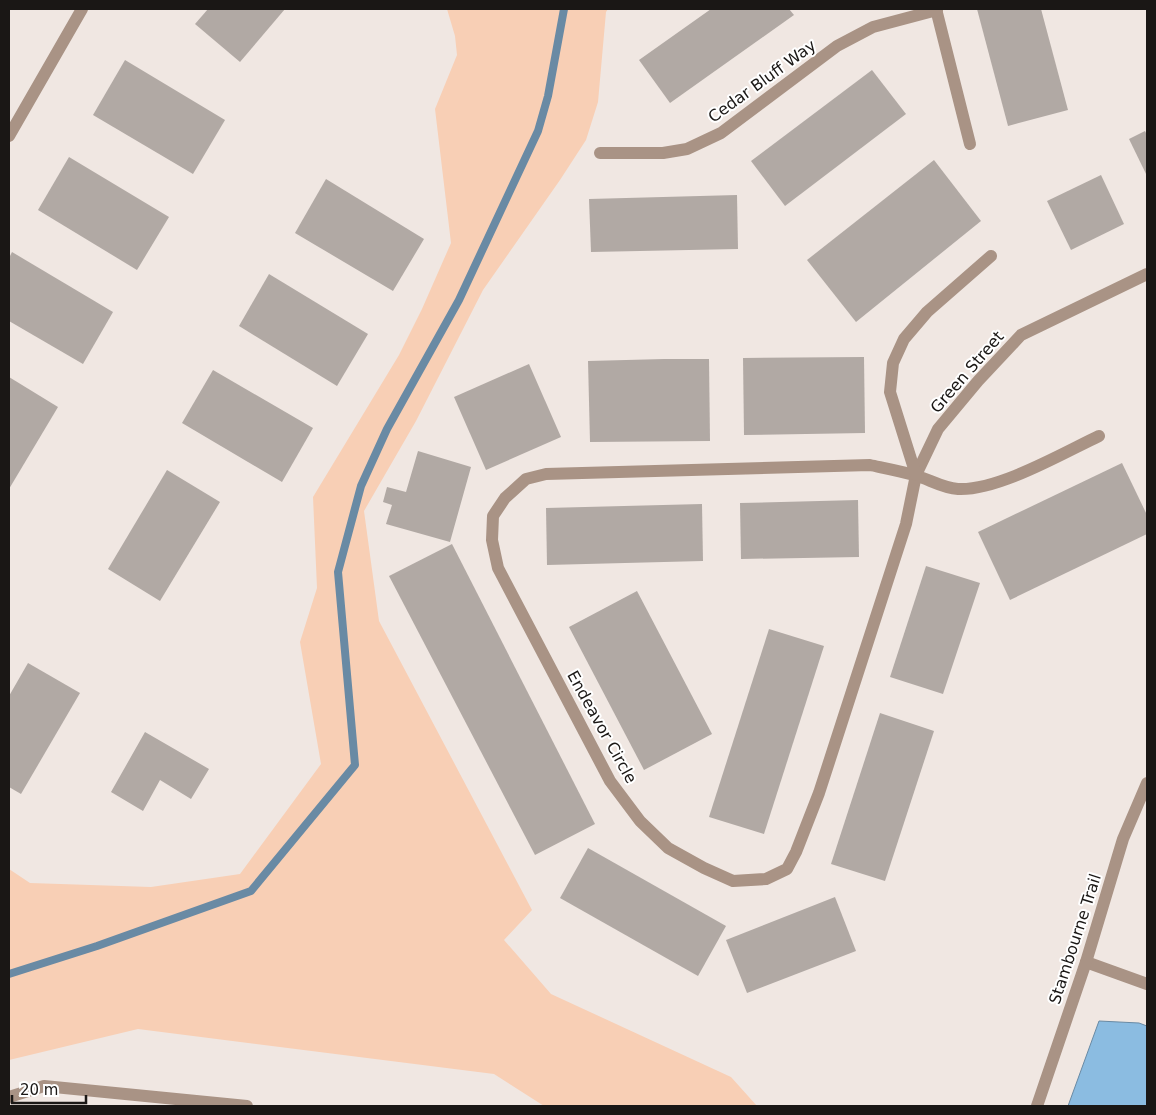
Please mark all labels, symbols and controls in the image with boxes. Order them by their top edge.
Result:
street label: Cedar Bluff Way [704,36,820,126]
street label: Green Street [926,327,1008,417]
street label: Endeavor Circle [563,667,641,787]
street label: Stambourne Trail [1045,871,1105,1007]
scale bar [12,1072,86,1104]
text: 20 m [20,1081,58,1099]

